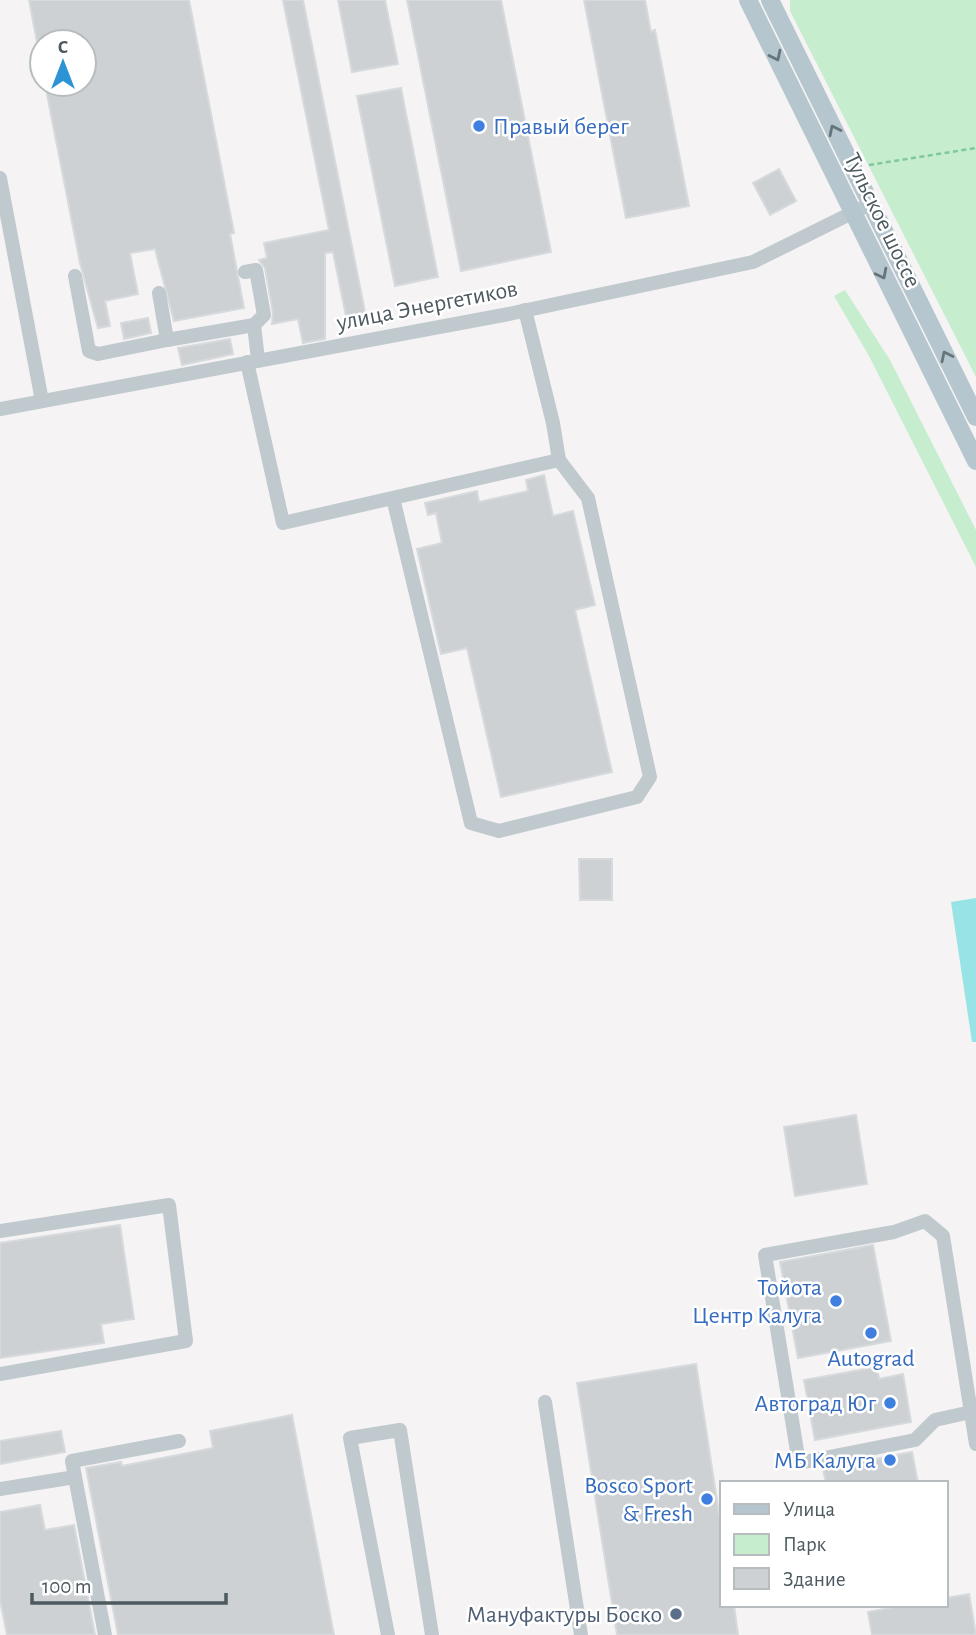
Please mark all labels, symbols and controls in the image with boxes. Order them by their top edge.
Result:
north arrow [28,28,98,98]
text: С [58,38,68,57]
one-way arrow [767,49,781,61]
place label: Правый берег [493,115,629,139]
marker: Правый берег [471,118,487,134]
one-way arrow [828,125,842,137]
street label: Тульское шоссе [839,149,925,291]
one-way arrow [874,267,888,279]
street label: улица Энергетиков [334,277,520,336]
one-way arrow [940,351,954,363]
place label: Тойота Центр Калуга [692,1276,822,1328]
marker: Тойота Центр Калуга [828,1293,844,1309]
marker: Autograd [863,1325,879,1341]
place label: Autograd [827,1347,915,1371]
place label: Автоград Юг [754,1392,877,1416]
marker: Автоград Юг [882,1395,898,1411]
place label: МБ Калуга [774,1449,876,1473]
marker: МБ Калуга [882,1452,898,1468]
place label: Bosco Sport & Fresh [584,1474,693,1526]
legend [720,1481,948,1607]
marker: Bosco Sport & Fresh [699,1491,715,1507]
text: Улица [783,1499,836,1520]
text: Парк [783,1534,827,1555]
scale bar [32,1562,226,1606]
text: Здание [783,1569,846,1590]
text: 100 m [42,1576,92,1597]
place label: Мануфактуры Боско [466,1603,662,1627]
marker: Мануфактуры Боско [668,1606,684,1622]

